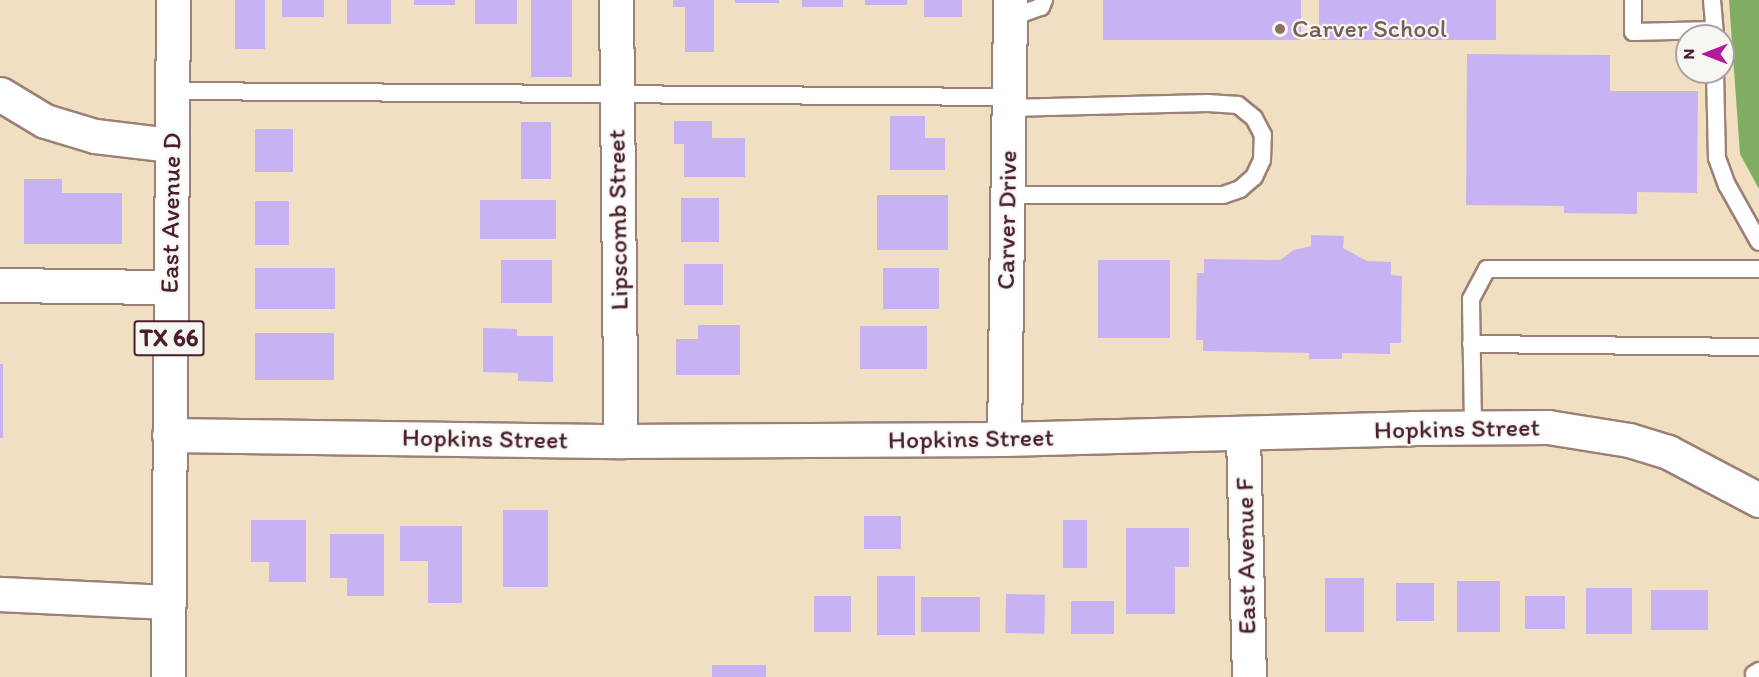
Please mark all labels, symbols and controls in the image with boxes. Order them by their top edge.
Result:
place label: Carver School [1292,13,1447,45]
marker: Carver School [1273,22,1287,36]
north arrow [1675,24,1735,84]
text: N [1679,49,1698,59]
street label: Lipscomb Street [601,130,635,310]
street label: East Avenue D [154,133,188,293]
street label: Carver Drive [990,150,1024,290]
road number: TX 66 [133,317,205,359]
street label: Hopkins Street [1374,412,1540,446]
street label: Hopkins Street [402,422,568,456]
street label: Hopkins Street [888,422,1054,456]
street label: East Avenue F [1229,478,1263,634]

